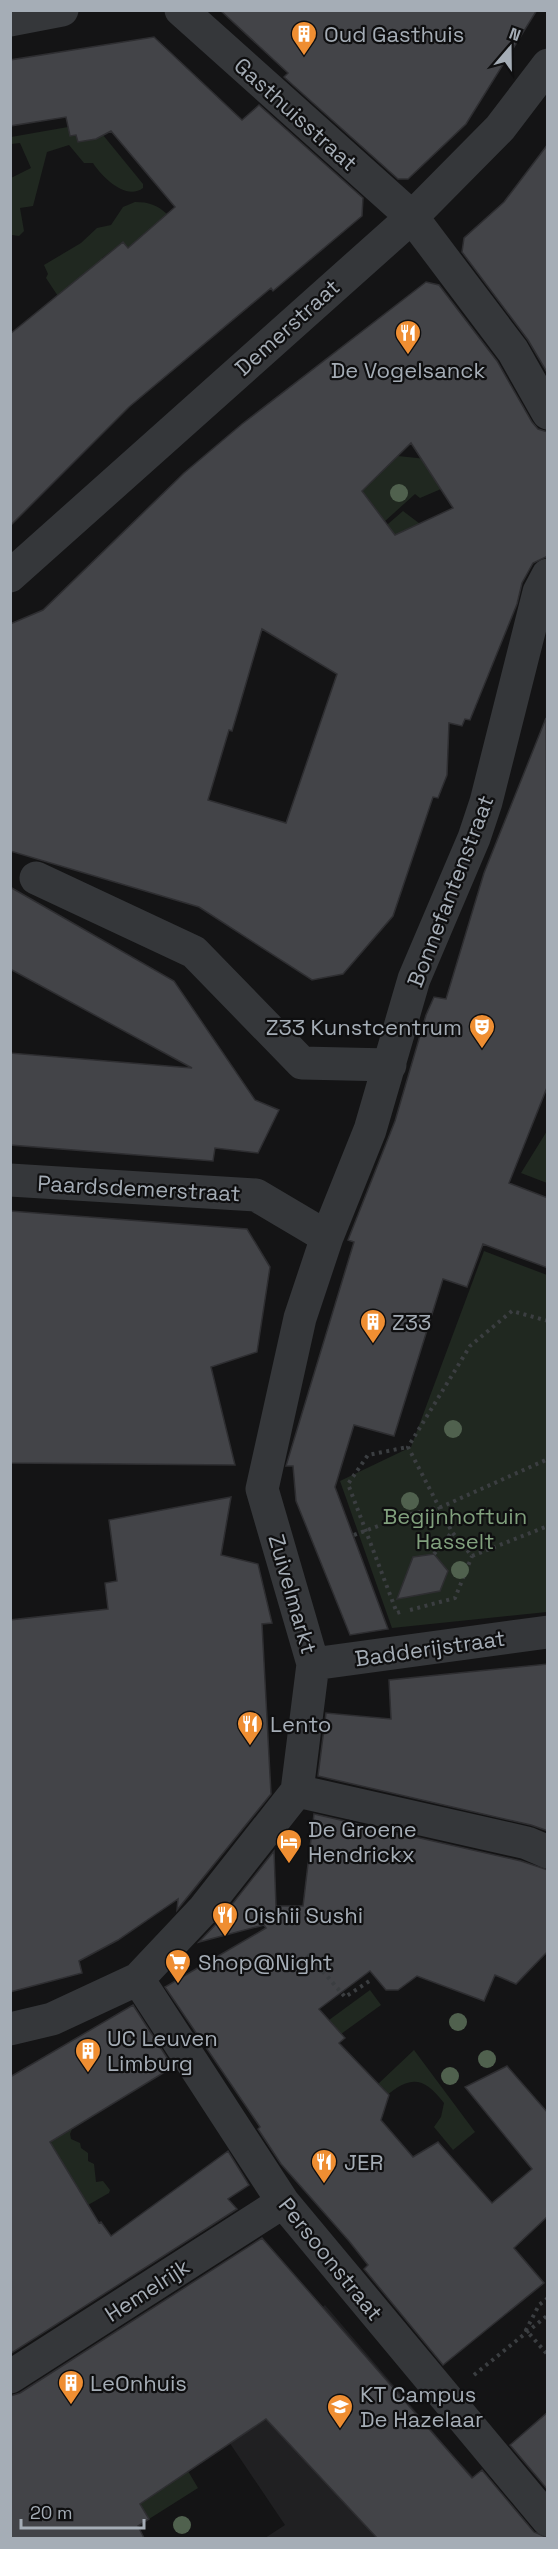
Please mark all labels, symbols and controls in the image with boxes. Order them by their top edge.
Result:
north arrow [480,18,540,78]
building icon: Oud Gasthuis [289,19,319,57]
place label: Oud Gasthuis [324,20,464,48]
text: N [506,23,524,46]
street label: Gasthuisstraat [229,51,363,177]
street label: Demerstraat [229,273,345,381]
restaurant icon: De Vogelsanck [393,318,423,356]
place label: De Vogelsanck [331,356,485,384]
street label: Bonnefantenstraat [400,791,500,991]
theatre icon: Z33 Kunstcentrum [467,1012,497,1050]
place label: Z33 Kunstcentrum [266,1013,462,1041]
street label: Paardsdemerstraat [37,1169,241,1207]
building icon: Z33 [358,1307,388,1345]
place label: Z33 [392,1308,431,1336]
park label: Begijnhoftuin Hasselt [383,1502,527,1555]
street label: Zuivelmarkt [263,1531,323,1657]
street label: Badderijstraat [353,1624,507,1672]
restaurant icon: Lento [235,1709,265,1747]
place label: Lento [270,1710,331,1738]
place label: De Groene Hendrickx [308,1815,417,1868]
hotel icon: De Groene Hendrickx [274,1827,304,1865]
restaurant icon: Oishii Sushi [210,1900,240,1938]
place label: Oishii Sushi [244,1901,363,1929]
supermarket icon: Shop@Night [163,1947,193,1985]
place label: Shop@Night [198,1948,333,1976]
place label: UC Leuven Limburg [107,2024,218,2077]
building icon: UC Leuven Limburg [73,2036,103,2074]
restaurant icon: JER [309,2147,339,2185]
place label: JER [344,2148,383,2176]
street label: Persoonstraat [273,2192,389,2326]
street label: Hemelrijk [99,2252,195,2328]
building icon: LeOnhuis [56,2368,86,2406]
place label: LeOnhuis [90,2369,187,2397]
place label: KT Campus De Hazelaar [360,2380,483,2433]
school or university icon: KT Campus De Hazelaar [325,2392,355,2430]
scale bar [21,2492,144,2530]
text: 20 m [30,2501,73,2524]

